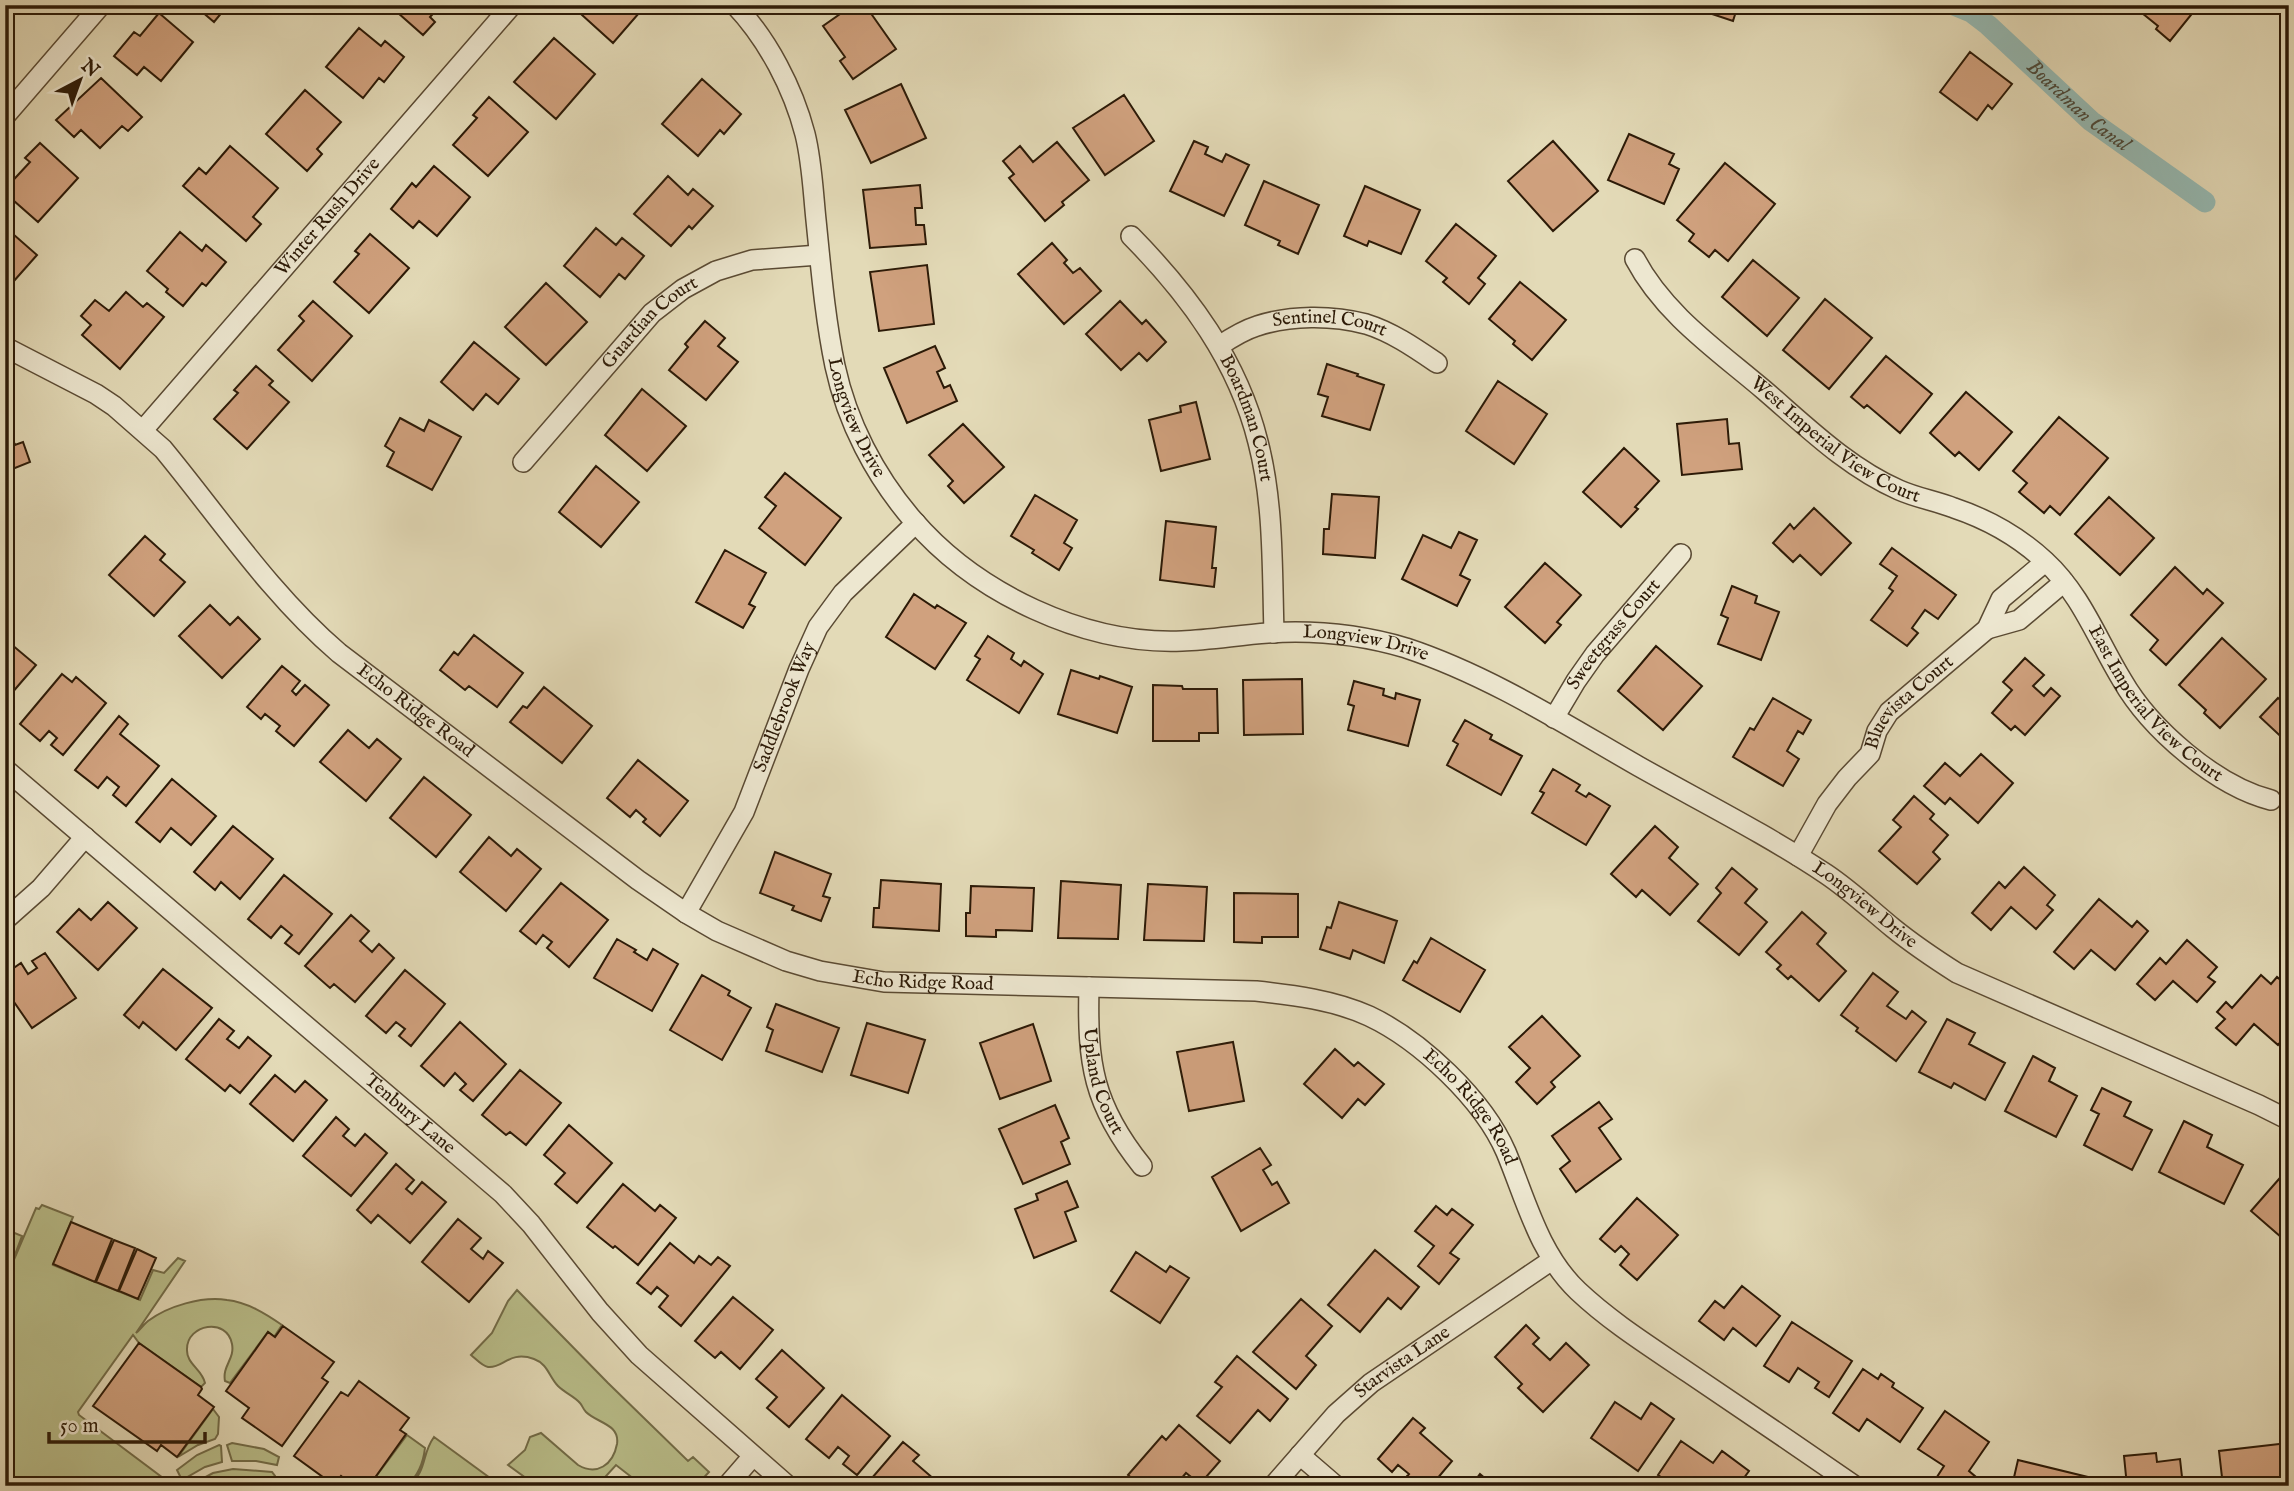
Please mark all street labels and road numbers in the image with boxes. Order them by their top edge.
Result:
street label: Winter Rush Drive [270,153,386,281]
street label: Guardian Court [597,271,703,374]
street label: Sentinel Court [1270,305,1391,343]
street label: Boardman Court [1214,351,1278,484]
street label: Longview Drive [822,356,891,483]
street label: West Imperial View Court [1745,371,1923,509]
street label: Sweetgrass Court [1562,574,1666,694]
street label: Longview Drive [1302,620,1432,667]
street label: East Imperial View Court [2082,621,2227,788]
street label: Saddlebrook Way [748,638,822,776]
street label: Bluevista Court [1860,650,1959,753]
street label: Echo Ridge Road [352,659,480,764]
street label: Longview Drive [1808,856,1922,955]
street label: Echo Ridge Road [850,965,995,997]
street label: Upland Court [1077,1027,1129,1139]
street label: Echo Ridge Road [1418,1044,1522,1169]
street label: Tenbury Lane [359,1069,460,1160]
street label: Starvista Lane [1350,1321,1455,1404]

